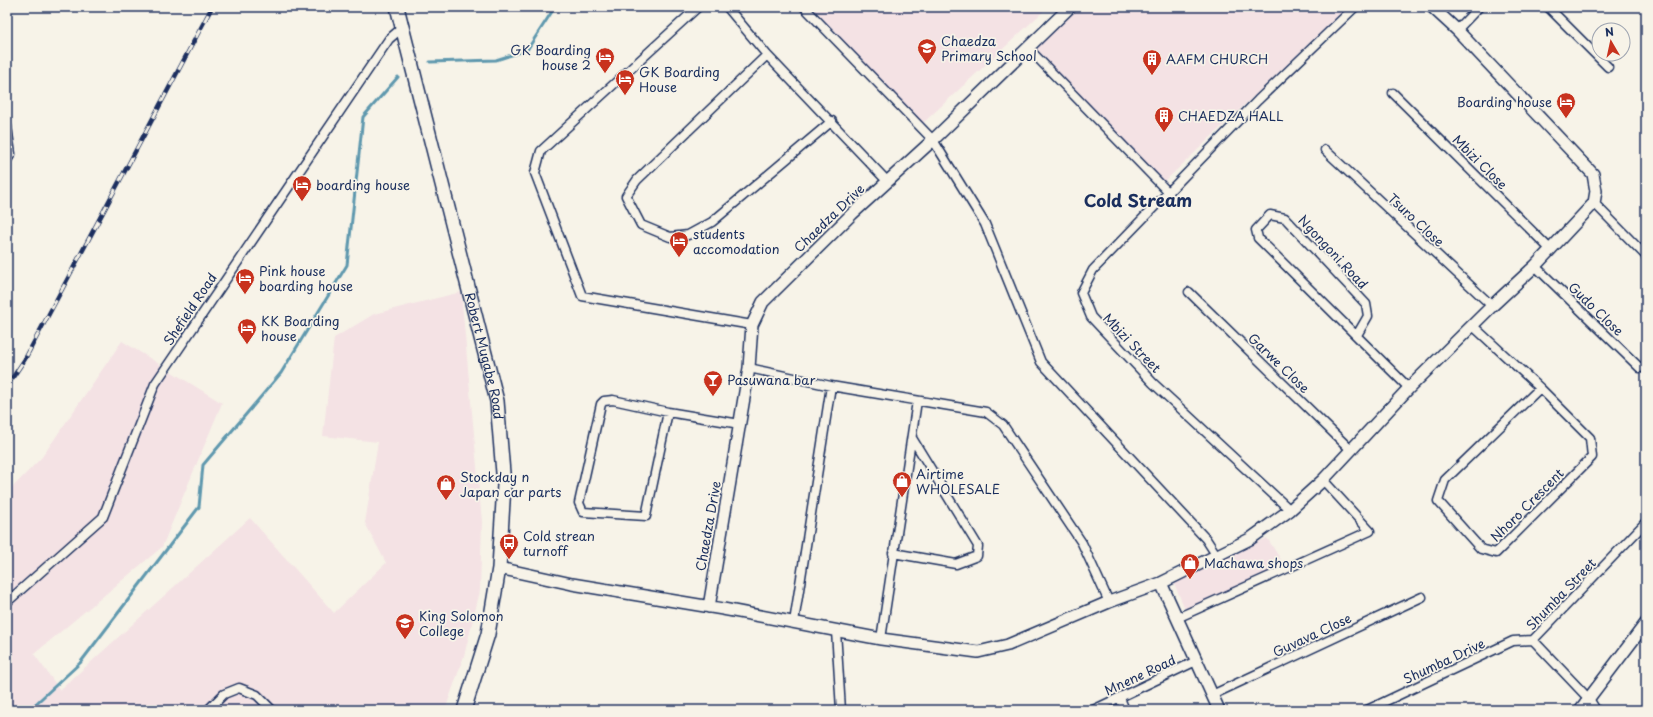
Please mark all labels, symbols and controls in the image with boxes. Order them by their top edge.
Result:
north arrow [1591,22,1631,62]
text: N [1604,23,1615,41]
place label: Chaedza Primary School [941,31,1037,65]
school or university icon: Chaedza Primary School [916,37,938,65]
place label: GK Boarding house 2 [510,40,591,74]
hotel icon: GK Boarding house 2 [594,46,616,74]
building icon: AAFM CHURCH [1141,48,1163,76]
place label: AAFM CHURCH [1166,49,1268,68]
place label: GK Boarding House [639,62,720,96]
hotel icon: GK Boarding House [614,68,636,96]
hotel icon: Boarding house [1555,91,1577,119]
place label: Boarding house [1457,92,1552,111]
building icon: CHAEDZA HALL [1153,105,1175,133]
place label: CHAEDZA HALL [1178,106,1284,125]
street label: Mbizi Close [1449,130,1512,193]
hotel icon: boarding house [291,174,313,202]
place label: boarding house [316,175,410,194]
street label: Chaedza Drive [789,179,868,256]
district label: Cold Stream [1084,187,1192,213]
street label: Tsuro Close [1384,189,1449,251]
street label: Ngongoni Road [1294,211,1373,293]
place label: students accomodation [693,224,779,258]
hotel icon: students accomodation [668,230,690,258]
place label: Pink house boarding house [259,261,353,295]
hotel icon: Pink house boarding house [234,267,256,295]
street label: Shefield Road [158,269,221,349]
street label: Gudo Close [1565,278,1628,340]
street label: Robert Mugabe Road [461,290,509,420]
street label: Mbizi Street [1099,309,1166,377]
place label: KK Boarding house [261,311,339,345]
hotel icon: KK Boarding house [236,317,258,345]
street label: Garwe Close [1244,328,1314,397]
bar icon: Pasuwana bar [702,369,724,397]
place label: Pasuwana bar [727,370,815,389]
place label: Airtime WHOLESALE [916,464,1000,498]
street label: Nhoro Crescent [1486,464,1568,546]
place label: Stockday n Japan car parts [460,467,561,501]
shop icon: Airtime WHOLESALE [891,470,913,498]
shop icon: Stockday n Japan car parts [435,473,457,501]
street label: Chaedza Drive [690,479,725,573]
place label: Cold strean turnoff [523,526,595,560]
bus stop icon: Cold strean turnoff [498,532,520,560]
shop icon: Machawa shops [1179,552,1201,580]
place label: Machawa shops [1204,553,1303,572]
street label: Shumba Street [1521,553,1600,634]
place label: King Solomon College [419,606,504,640]
street label: Guvava Close [1269,608,1354,661]
school or university icon: King Solomon College [394,612,416,640]
street label: Shumba Drive [1400,633,1488,688]
street label: Mnene Road [1101,650,1179,699]

